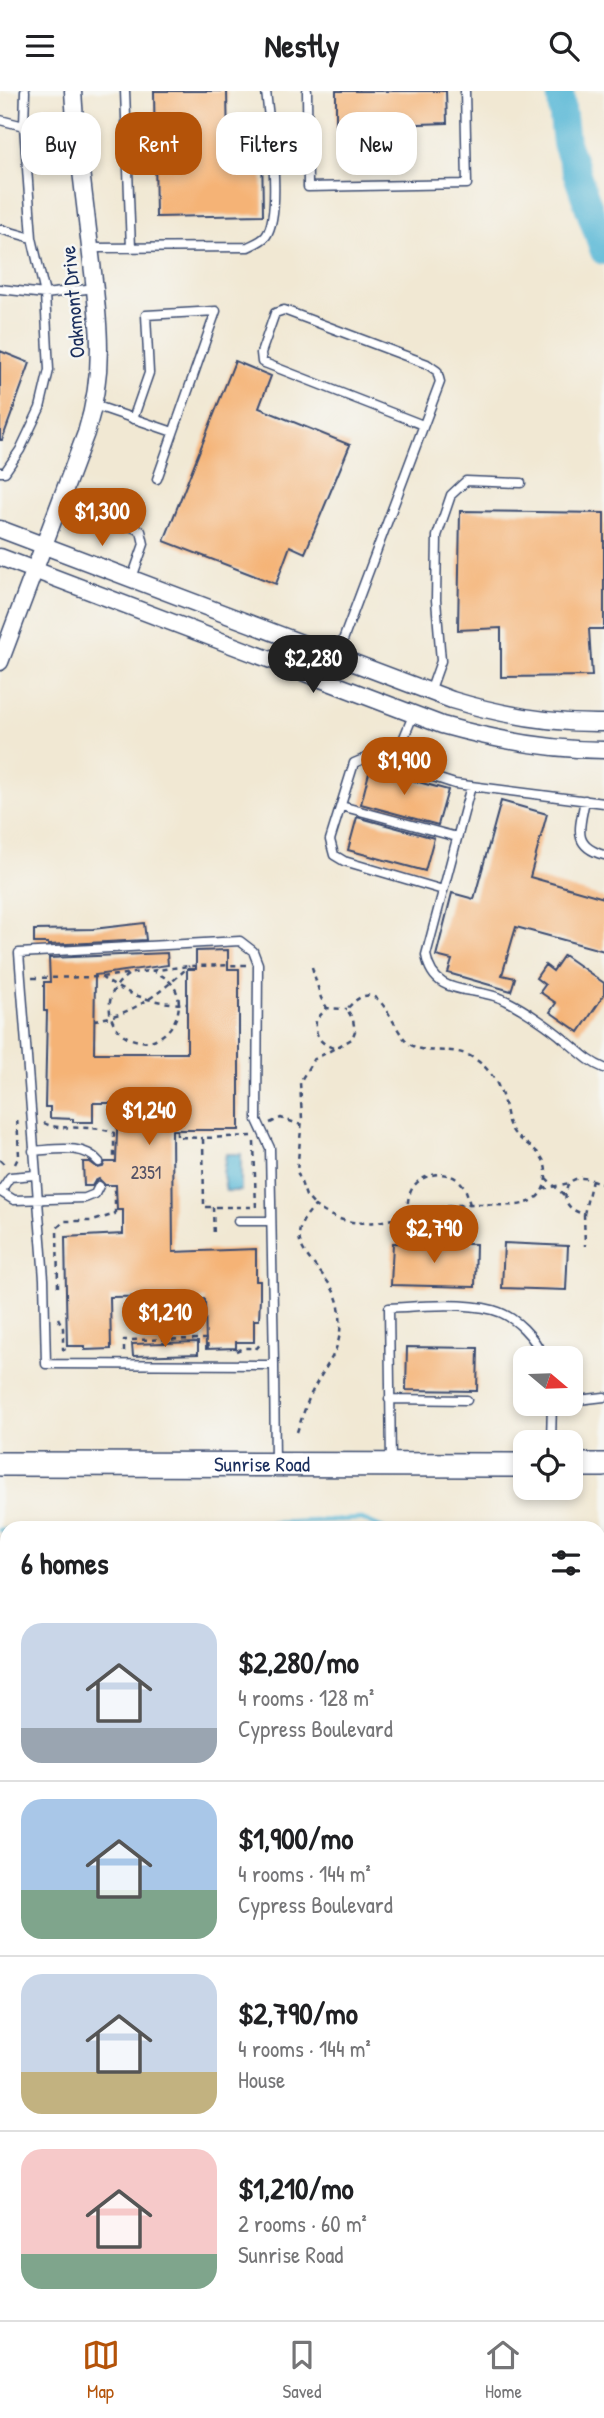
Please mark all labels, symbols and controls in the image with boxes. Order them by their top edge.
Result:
text: Nestly [264,24,340,67]
icon: menu [21,27,59,65]
icon: search [545,27,583,65]
chip: Buy [21,112,101,175]
chip: Rent [115,112,202,175]
chip: Filters [216,112,322,175]
chip: New [336,112,417,175]
street label: Oakmont Drive [53,245,92,359]
pin: $1,300 [45,489,159,548]
text: $1,300 [74,495,130,526]
pin: $2,280 [256,635,370,695]
text: $2,280 [284,642,342,673]
pin: $1,900 [347,737,461,797]
text: $1,900 [377,744,431,775]
pin: $1,240 [92,1087,206,1147]
text: $1,240 [122,1094,176,1125]
house number: 2351 [131,1160,161,1185]
pin: $2,790 [377,1205,491,1265]
text: $2,790 [405,1212,463,1243]
pin: $1,210 [108,1289,222,1349]
text: $1,210 [138,1296,192,1327]
north arrow [513,1346,583,1416]
map controls [513,1346,583,1500]
button: locate [513,1430,583,1500]
street label: Sunrise Road [214,1449,310,1479]
text: 6 homes [21,1543,108,1583]
icon: filters [547,1544,585,1582]
text: $2,280/mo [238,1642,359,1682]
icon: home [77,1651,161,1735]
text: 4 rooms · 128 m² [238,1682,374,1713]
text: Cypress Boulevard [238,1713,393,1744]
text: $1,900/mo [238,1818,353,1858]
icon: home [77,1827,161,1911]
text: 4 rooms · 144 m² [238,1858,371,1889]
text: Cypress Boulevard [238,1889,393,1920]
text: $2,790/mo [238,1993,358,2033]
icon: home [77,2002,161,2086]
text: 4 rooms · 144 m² [238,2033,371,2064]
text: House [238,2064,285,2095]
text: $1,210/mo [238,2168,354,2208]
icon: home [77,2177,161,2261]
text: 2 rooms · 60 m² [238,2208,367,2239]
text: Sunrise Road [238,2239,343,2270]
tab: Map [82,2336,120,2404]
tab: Saved [283,2336,321,2404]
tab: Home [484,2336,522,2404]

